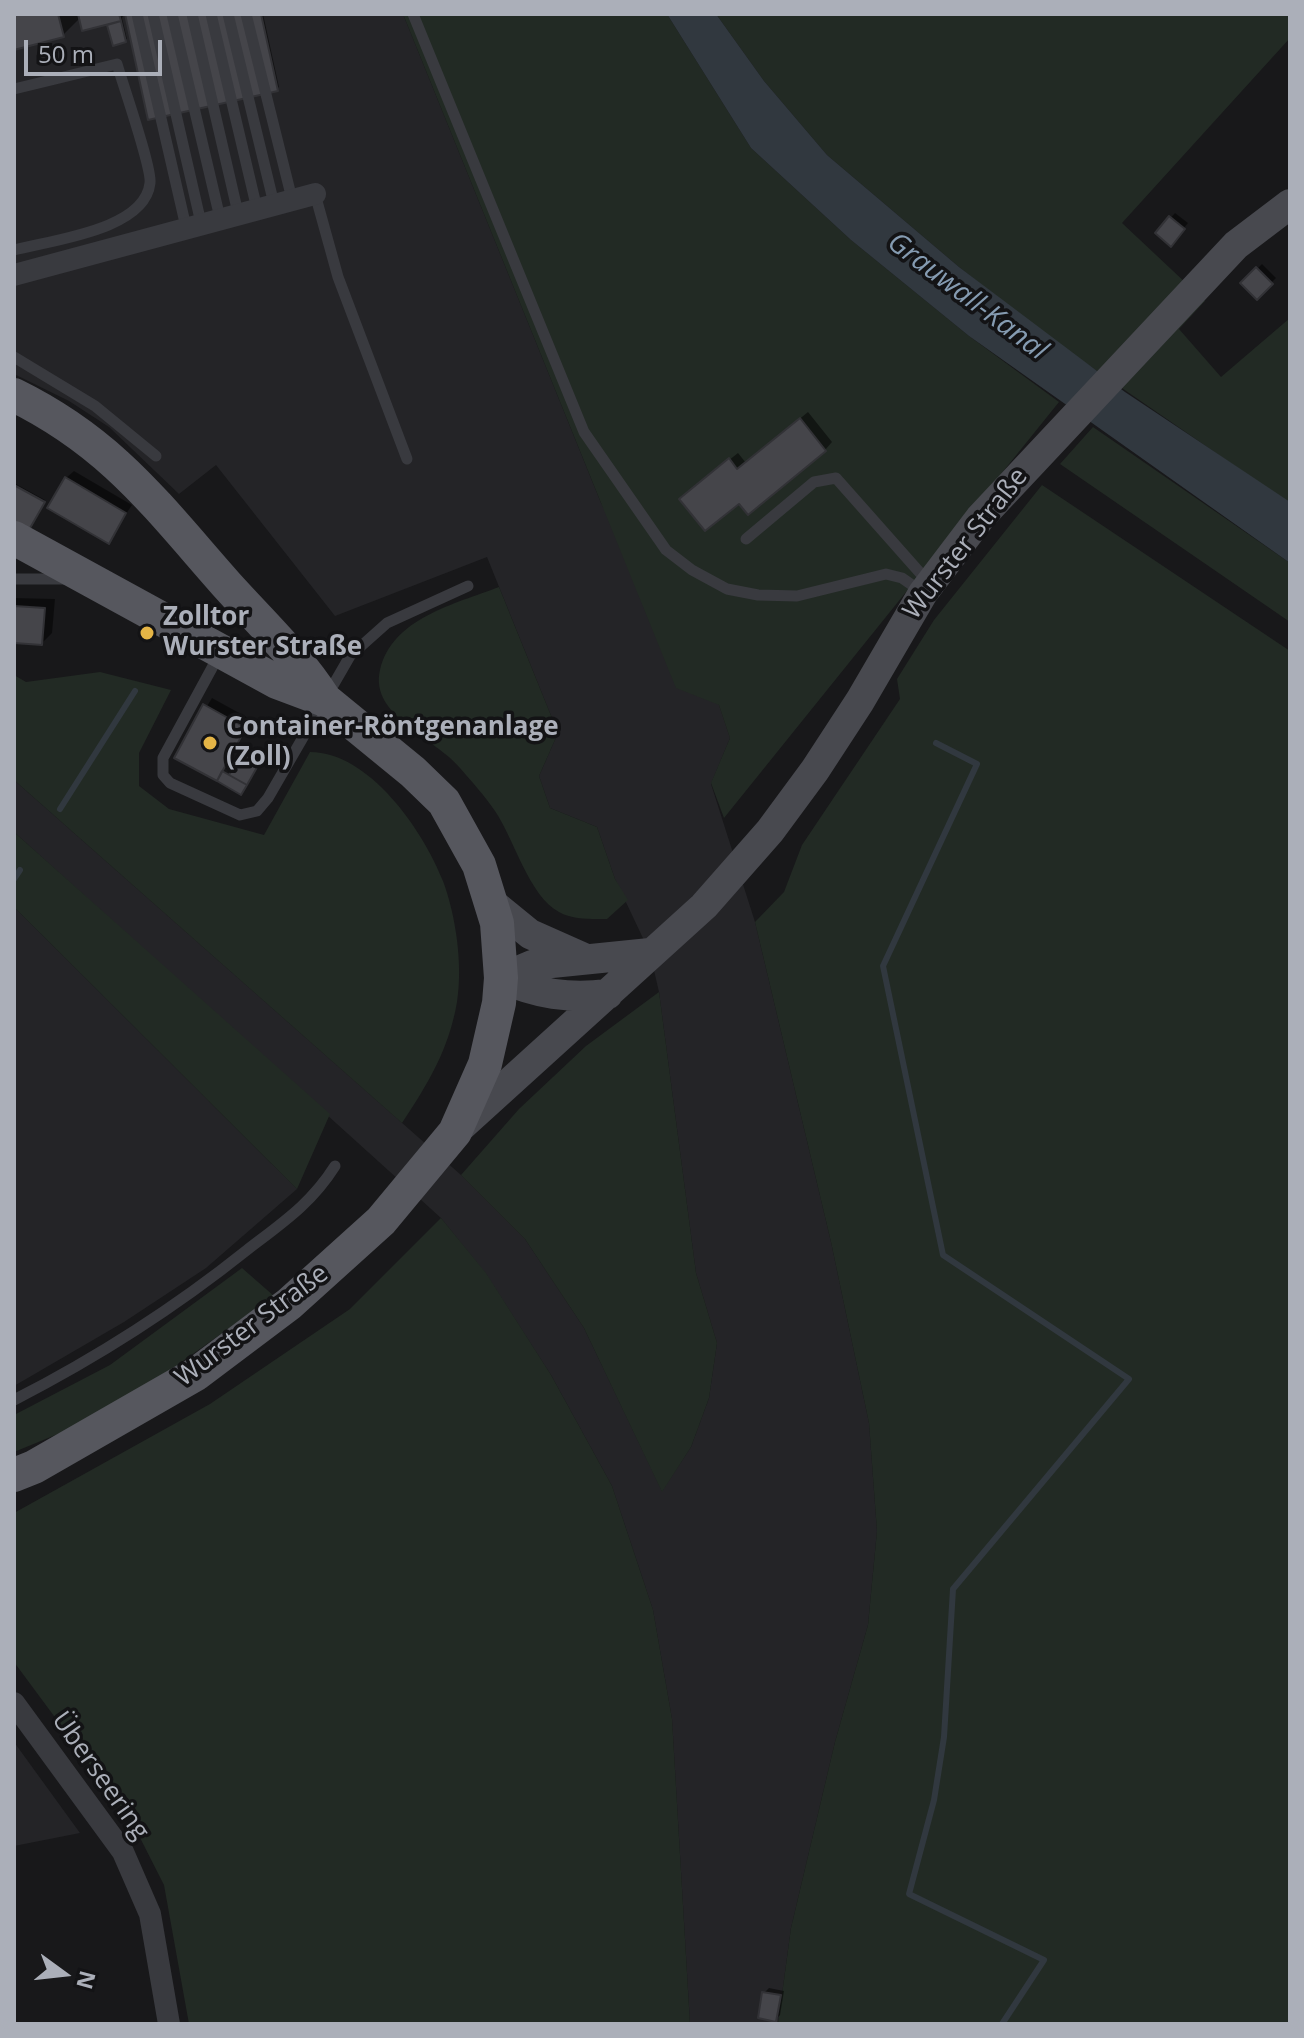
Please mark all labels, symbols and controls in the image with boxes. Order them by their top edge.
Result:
scale bar [28,24,166,74]
text: 50 m [38,37,94,70]
water label: Grauwall-Kanal [880,226,1054,368]
street label: Wurster Straße [897,462,1035,626]
place label: Zolltor Wurster Straße [163,602,362,664]
marker: Zolltor Wurster Straße [138,624,156,642]
place label: Container-Röntgenanlage (Zoll) [226,712,559,774]
marker: Container-Röntgenanlage (Zoll) [201,734,219,752]
street label: Wurster Straße [169,1258,335,1394]
street label: Überseering [45,1706,155,1846]
north arrow [24,1934,104,2014]
text: N [70,1968,104,1993]

